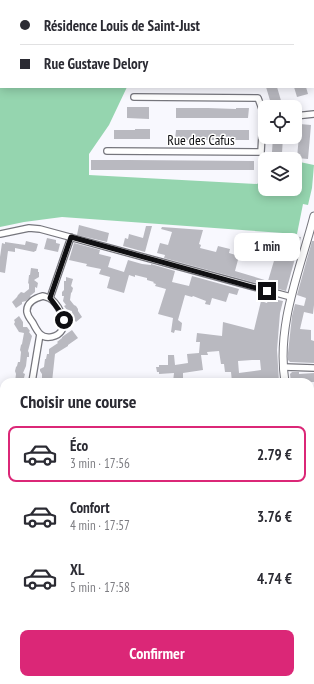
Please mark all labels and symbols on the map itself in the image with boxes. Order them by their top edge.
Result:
street label: Rue des Cafus [167,131,235,149]
callout: 1 min [234,233,300,261]
route end [258,282,276,300]
route start [55,311,73,329]

